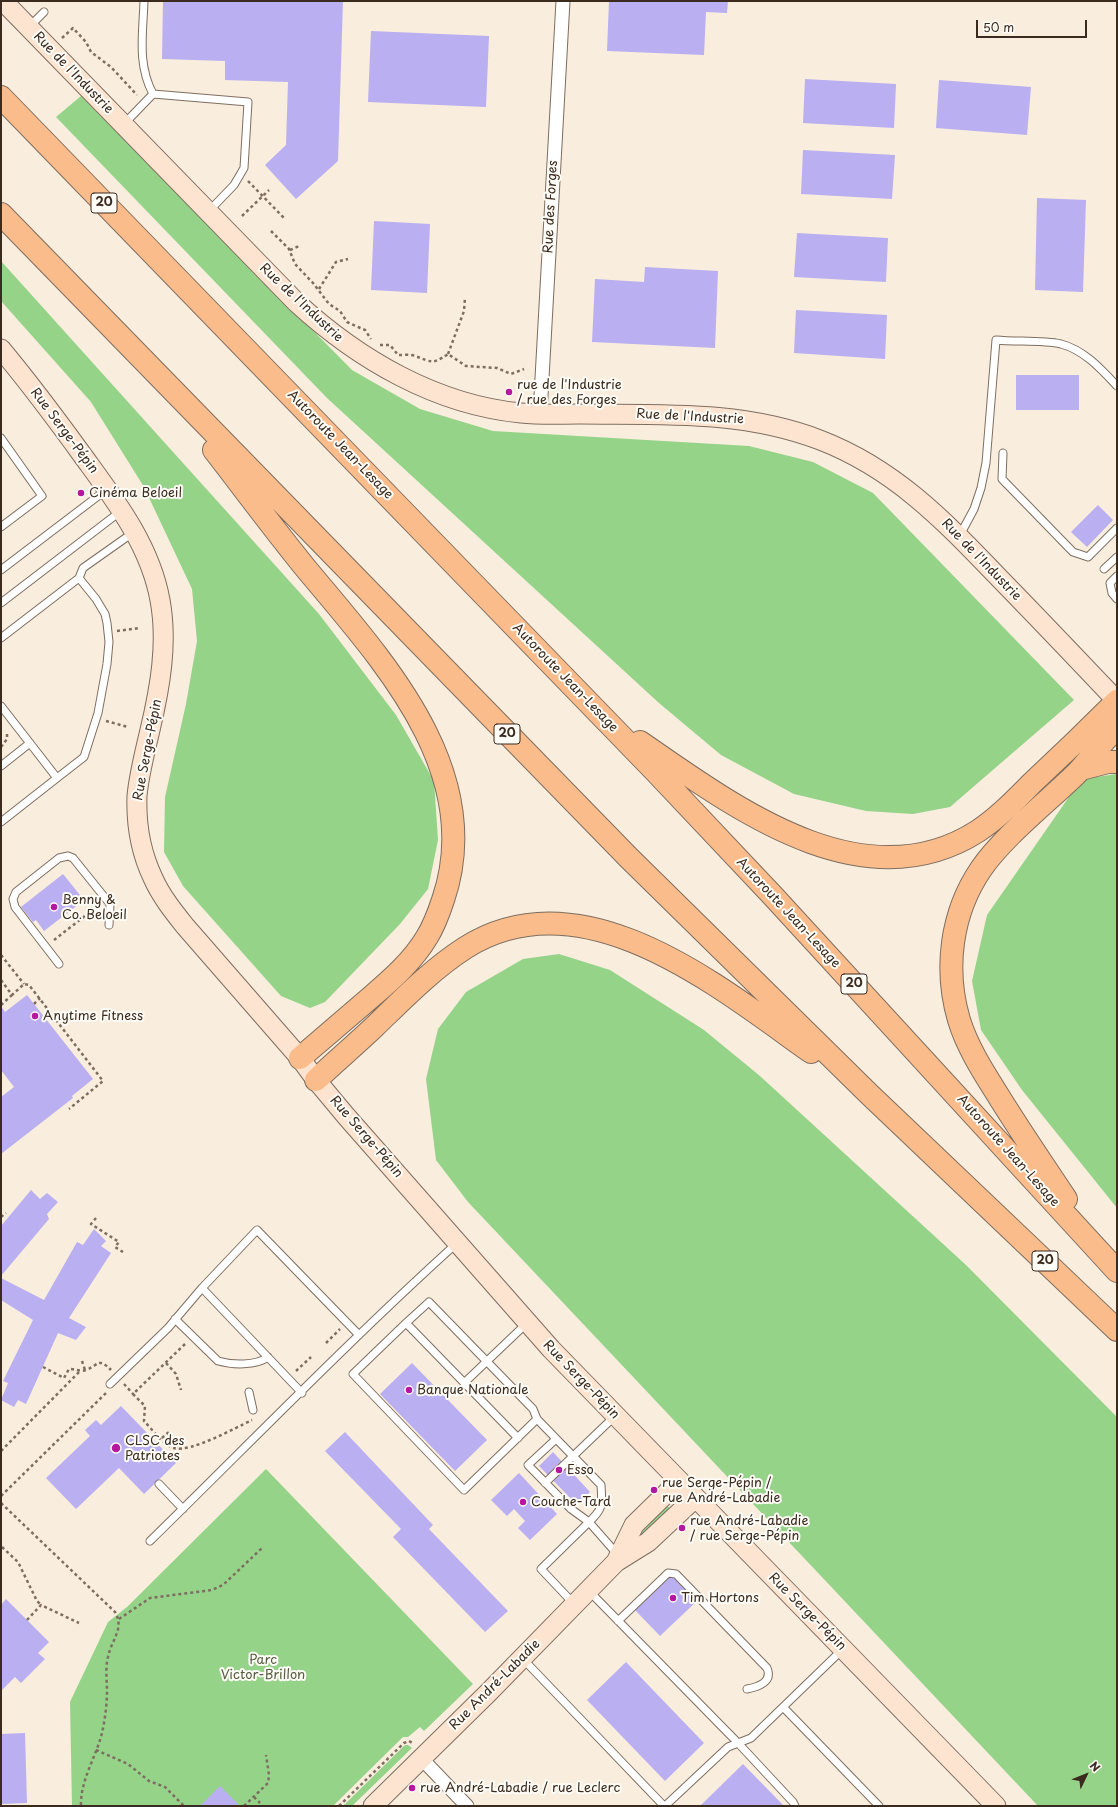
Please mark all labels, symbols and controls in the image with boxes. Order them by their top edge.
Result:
scale bar [978,12,1089,38]
text: 50 m [983,18,1014,36]
street label: Rue de l'Industrie [30,29,116,117]
street label: Rue des Forges [541,160,561,254]
road number: 20 [91,193,117,213]
street label: Rue de l'Industrie [256,260,346,346]
place label: rue de l'Industrie / rue des Forges [517,377,622,408]
street label: Rue Serge-Pépin [27,385,101,477]
street label: Autoroute Jean-Lesage [284,387,396,503]
marker: rue de l'Industrie / rue des Forges [504,387,514,397]
street label: Rue de l'Industrie [636,406,744,428]
place label: Cinéma Beloeil [89,485,182,501]
marker: Cinéma Beloeil [76,488,86,498]
street label: Rue de l'Industrie [938,516,1024,604]
street label: Autoroute Jean-Lesage [509,620,621,736]
street label: Rue Serge-Pépin [130,698,166,802]
road number: 20 [494,724,520,744]
street label: Autoroute Jean-Lesage [733,855,843,971]
place label: Benny & Co. Beloeil [62,892,127,923]
marker: Benny & Co. Beloeil [49,902,59,912]
road number: 20 [841,974,867,994]
place label: Anytime Fitness [43,1008,143,1024]
marker: Anytime Fitness [30,1011,40,1021]
street label: Autoroute Jean-Lesage [954,1092,1062,1210]
street label: Rue Serge-Pépin [326,1093,406,1181]
road number: 20 [1032,1251,1058,1271]
street label: Rue Serge-Pépin [540,1337,622,1423]
place label: Banque Nationale [417,1382,529,1398]
marker: Banque Nationale [404,1385,414,1395]
place label: CLSC des Patriotes [125,1433,185,1464]
marker: CLSC des Patriotes [110,1442,122,1454]
place label: Esso [567,1462,594,1478]
marker: Esso [554,1465,564,1475]
place label: rue Serge-Pépin / rue André-Labadie [662,1475,780,1506]
marker: rue Serge-Pépin / rue André-Labadie [649,1485,659,1495]
place label: Couche-Tard [531,1494,611,1510]
marker: Couche-Tard [518,1497,528,1507]
place label: rue André-Labadie / rue Serge-Pépin [690,1513,808,1544]
marker: rue André-Labadie / rue Serge-Pépin [677,1523,687,1533]
street label: Rue Serge-Pépin [765,1570,849,1654]
place label: Tim Hortons [681,1590,759,1606]
marker: Tim Hortons [668,1593,678,1603]
street label: Rue André-Labadie [446,1636,544,1734]
park label: Parc Victor-Brillon [221,1652,305,1683]
north arrow [1066,1755,1106,1795]
text: N [1086,1757,1104,1775]
place label: rue André-Labadie / rue Leclerc [420,1780,620,1796]
marker: rue André-Labadie / rue Leclerc [407,1783,417,1793]

